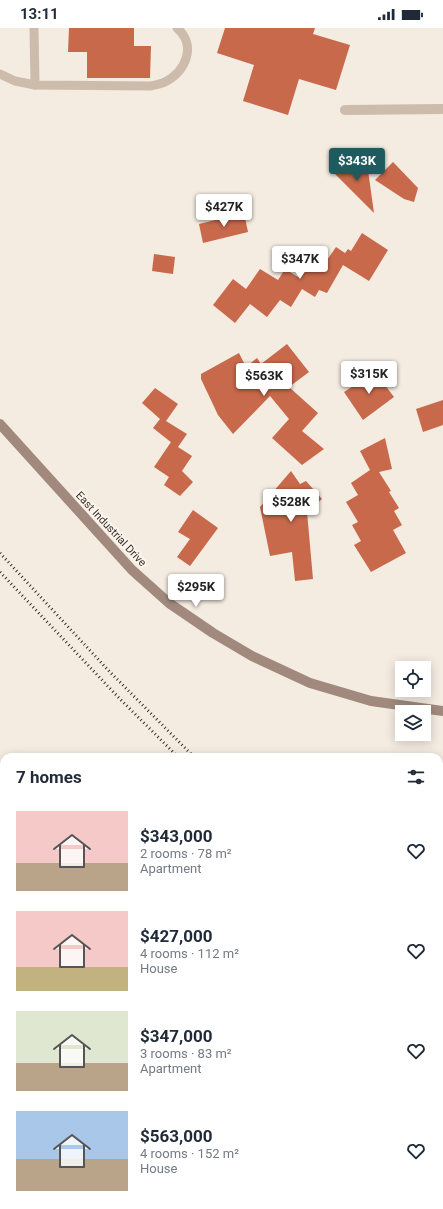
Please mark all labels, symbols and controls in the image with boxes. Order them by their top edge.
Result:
text: 13:11 [20,5,59,23]
pin: $343K [329,148,385,182]
text: $343K [338,153,376,168]
pin: $427K [196,194,252,228]
text: $427K [205,199,243,214]
pin: $347K [272,246,328,280]
text: $347K [281,251,319,266]
pin: $315K [341,361,397,395]
pin: $563K [236,363,292,397]
text: $315K [350,366,388,381]
text: $563K [245,368,283,383]
street label: East Industrial Drive [73,489,149,569]
pin: $528K [263,489,319,523]
text: $528K [272,494,310,509]
pin: $295K [168,574,224,608]
text: $295K [177,579,215,594]
map controls [395,661,431,741]
button: locate [395,661,431,697]
button: layers [395,705,431,741]
icon: filters [405,766,427,788]
text: 7 homes [16,767,82,787]
text: $343,000 [140,826,212,846]
icon: home [48,827,96,875]
icon: heart [405,840,427,862]
text: 2 rooms · 78 m² [140,846,232,861]
text: Apartment [140,861,202,876]
text: $427,000 [140,926,212,946]
icon: home [48,927,96,975]
icon: heart [405,940,427,962]
text: 4 rooms · 112 m² [140,946,239,961]
text: House [140,961,177,976]
text: $347,000 [140,1026,212,1046]
icon: home [48,1027,96,1075]
icon: heart [405,1040,427,1062]
text: 3 rooms · 83 m² [140,1046,232,1061]
text: Apartment [140,1061,202,1076]
text: $563,000 [140,1126,212,1146]
icon: home [48,1127,96,1175]
icon: heart [405,1140,427,1162]
text: 4 rooms · 152 m² [140,1146,239,1161]
text: House [140,1161,177,1176]

